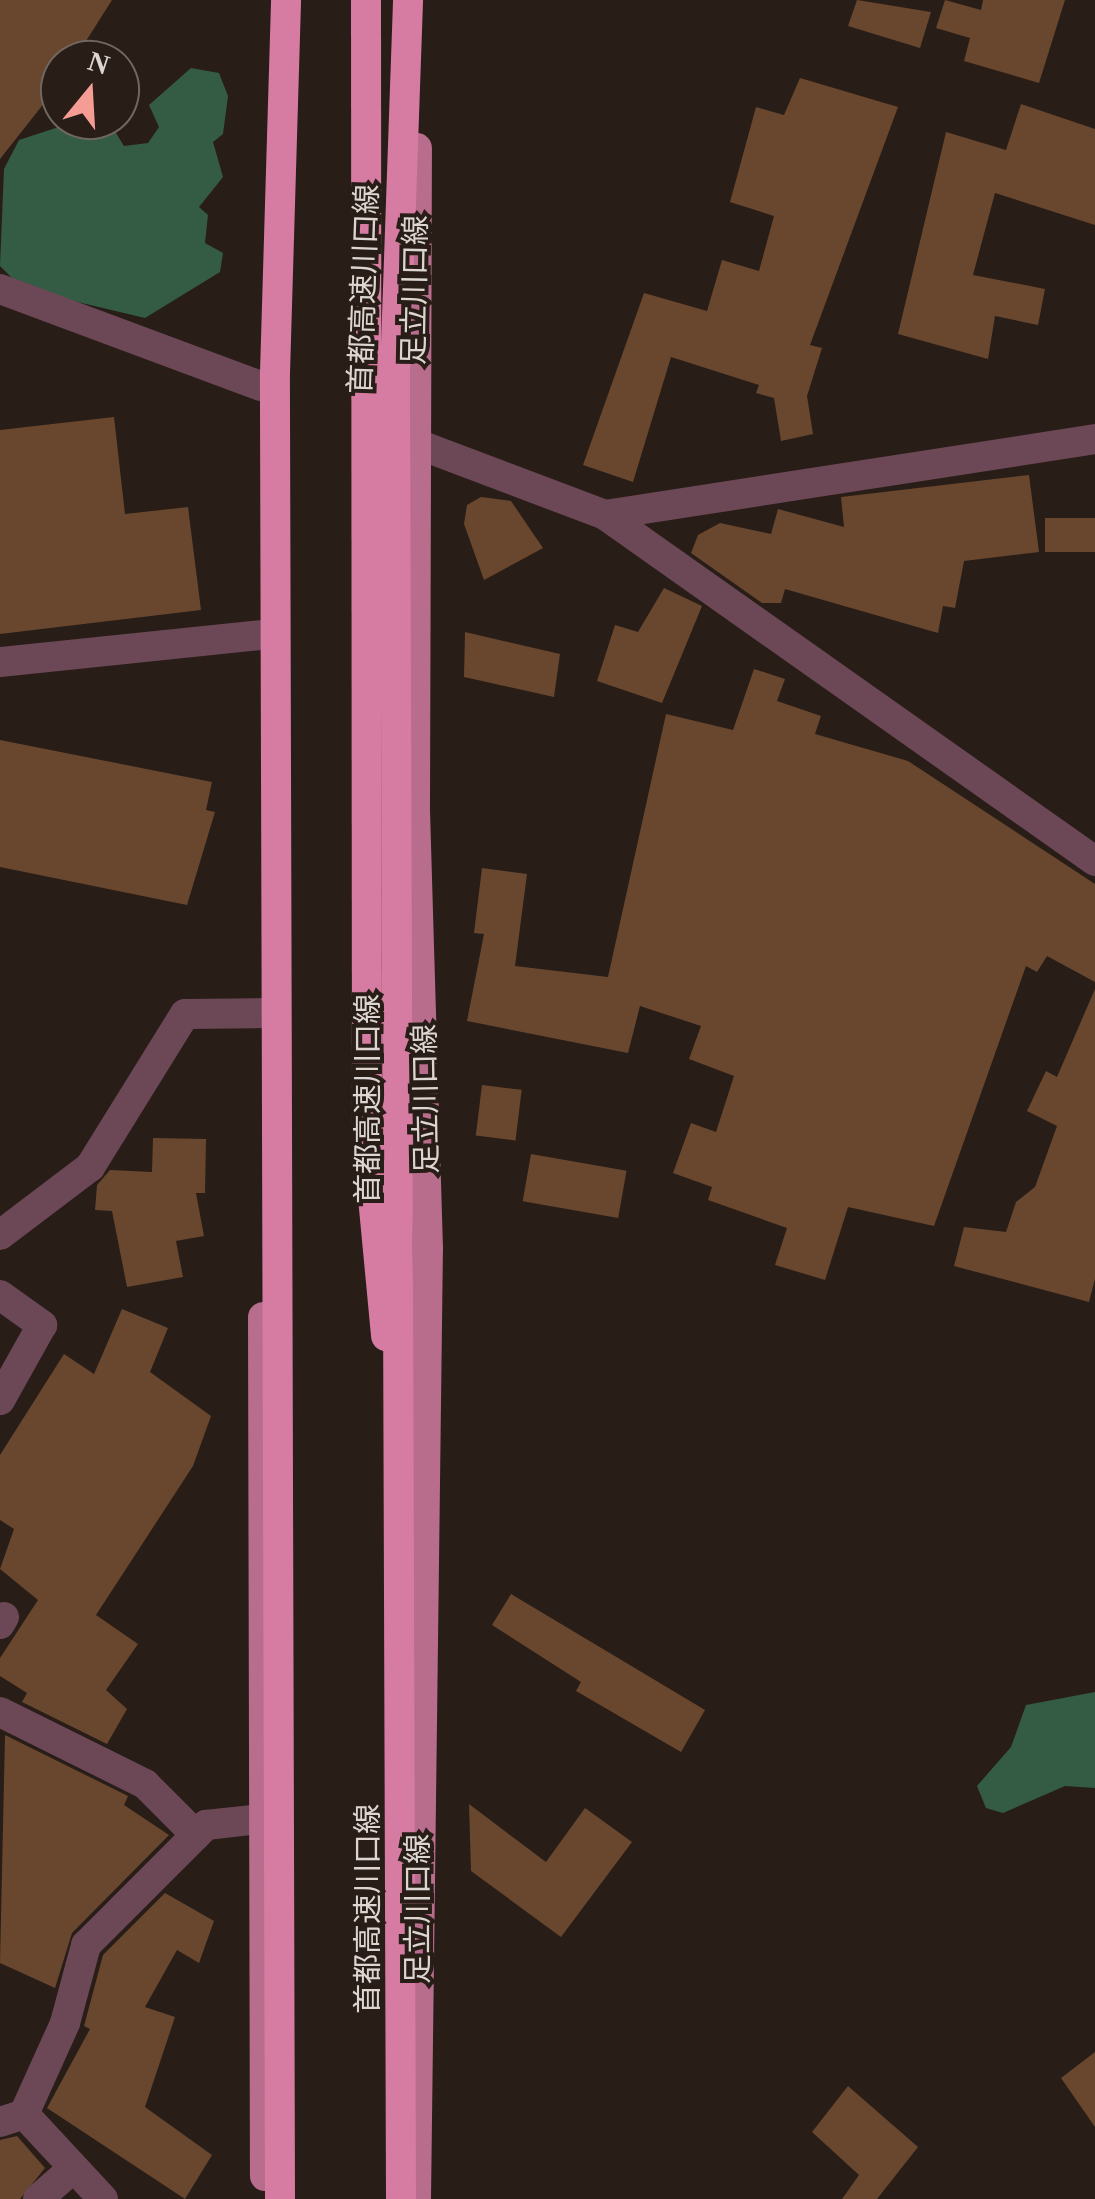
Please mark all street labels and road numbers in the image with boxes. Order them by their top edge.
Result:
street label: 首都高速川口線 [342,183,386,395]
street label: 足立川口線 [396,215,434,365]
street label: 首都高速川口線 [350,994,386,1204]
street label: 足立川口線 [407,1024,445,1174]
street label: 首都高速川口線 [350,1804,386,2014]
street label: 足立川口線 [400,1834,436,1984]

